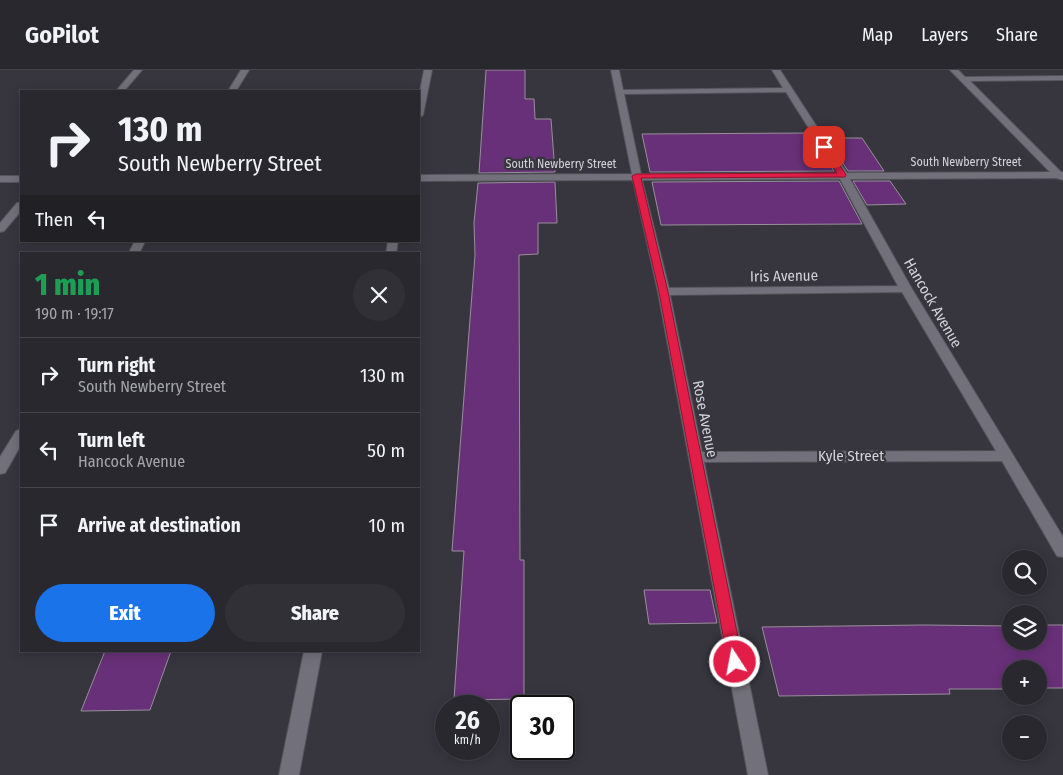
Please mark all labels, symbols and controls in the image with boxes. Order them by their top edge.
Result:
text: GoPilot [25,21,99,49]
text: Map [862,24,893,46]
text: Layers [921,24,968,46]
text: Share [996,24,1038,46]
text: 130 m [118,108,202,150]
icon: right [35,110,100,175]
pin [803,126,845,168]
icon: arrive [810,133,838,161]
text: South Newberry Street [118,150,322,177]
street label: South Newberry Street [910,155,1022,169]
street label: South Newberry Street [505,157,617,171]
icon: left [83,205,111,233]
text: Then [35,208,73,231]
street label: Hancock Avenue [900,255,966,351]
street label: Iris Avenue [750,266,818,286]
text: 1 min [35,267,100,303]
button: close [353,269,405,321]
text: 190 m · 19:17 [35,304,114,323]
text: Turn right [78,354,155,377]
icon: right [35,361,63,389]
text: 130 m [360,364,405,387]
text: South Newberry Street [78,377,226,396]
street label: Rose Avenue [689,379,721,459]
text: Turn left [78,429,145,452]
icon: left [35,436,63,464]
text: 50 m [367,439,405,462]
street label: Kyle Street [818,447,884,465]
text: Hancock Avenue [78,452,185,471]
icon: arrive [35,511,63,539]
text: Arrive at destination [78,514,241,537]
text: 10 m [369,514,405,537]
map controls [1002,550,1047,760]
button: search [1002,550,1047,595]
button: Exit [35,584,215,642]
button: Share [225,584,405,642]
button: layers [1002,605,1047,650]
position arrow [708,635,760,687]
button: + [1002,660,1047,705]
speed limit sign: 30 [510,695,575,760]
text: 26 [455,706,480,736]
button: − [1002,715,1047,760]
text: km/h [454,733,481,747]

